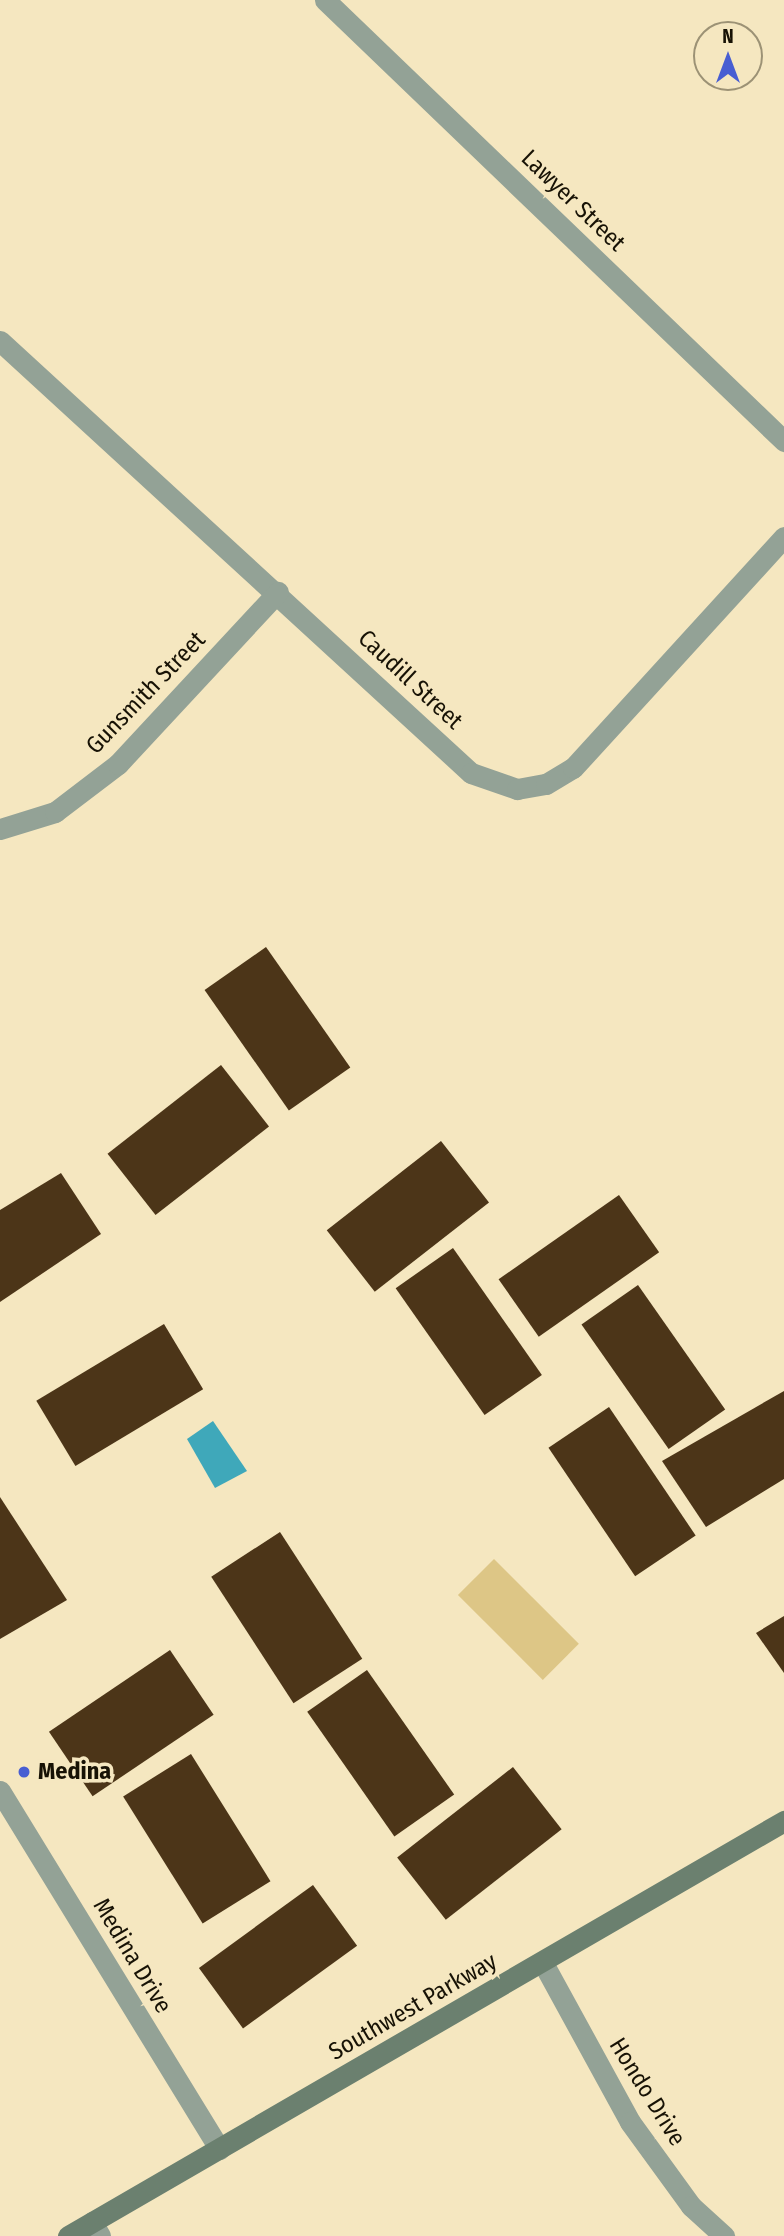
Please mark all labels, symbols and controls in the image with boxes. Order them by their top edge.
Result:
north arrow [693,21,763,91]
text: N [722,25,734,48]
street label: Lawyer Street [515,144,631,258]
street label: Caudill Street [352,624,468,736]
street label: Gunsmith Street [80,626,212,760]
place label: Medina [38,1758,111,1786]
marker: Medina [16,1764,32,1780]
street label: Medina Drive [87,1893,177,2019]
street label: Southwest Parkway [324,1947,502,2067]
street label: Hondo Drive [603,2033,691,2151]

